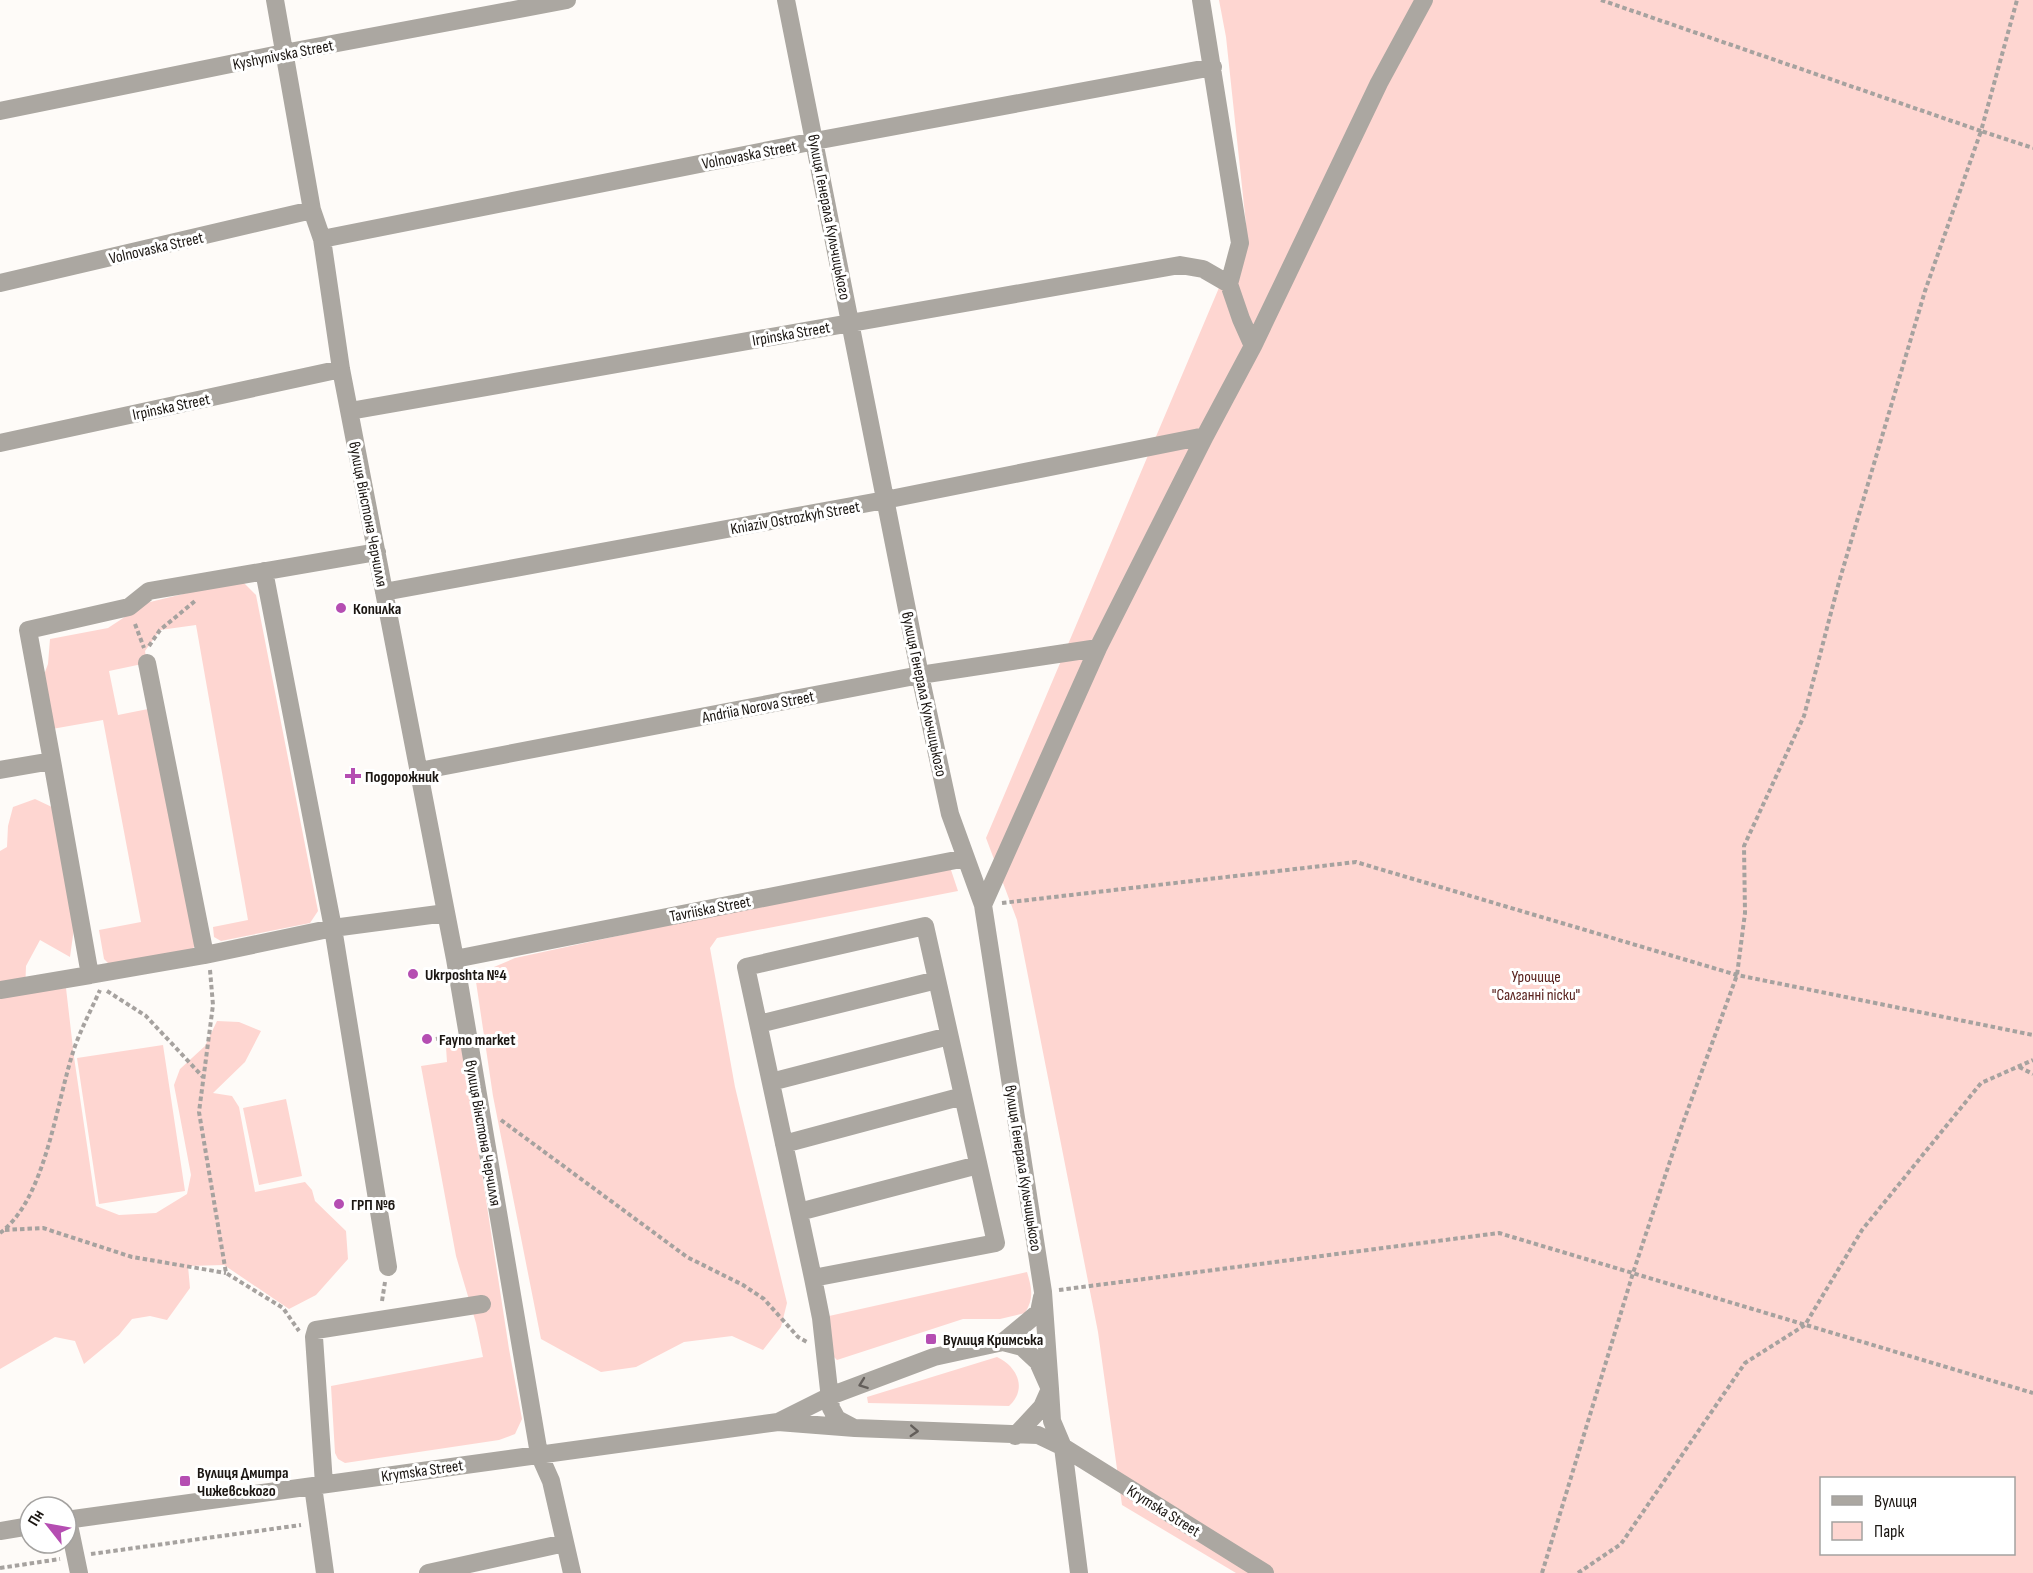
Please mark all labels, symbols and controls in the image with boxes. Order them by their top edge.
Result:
street label: Kyshynivska Street [231,36,335,75]
street label: вулиця Генерала Кульчицького [803,133,854,302]
street label: Volnovaska Street [700,137,798,174]
street label: Volnovaska Street [107,228,205,269]
street label: Irpinska Street [751,318,832,351]
street label: Irpinska Street [131,390,212,425]
street label: вулиця Вінстона Черчилля [344,440,391,589]
street label: Kniaziv Ostrozkyh Street [729,498,862,539]
place label: Копилка [353,600,401,619]
marker: Копилка [334,601,348,615]
street label: вулиця Генерала Кульчицького [897,610,950,779]
street label: Andriia Norova Street [700,687,816,728]
place label: Подорожник [365,768,439,787]
marker: Подорожник [346,769,360,783]
street label: Tavriiska Street [668,892,753,927]
place label: Ukrposhta №4 [425,966,507,985]
marker: Ukrposhta №4 [406,967,420,981]
park label: Урочище "Салганні піски" [1492,968,1580,1005]
place label: Fayno market [439,1031,515,1050]
marker: Fayno market [420,1032,434,1046]
street label: вулиця Вінстона Черчилля [460,1059,505,1208]
street label: вулиця Генерала Кульчицького [1000,1084,1045,1253]
place label: ГРП №6 [351,1196,395,1215]
marker: ГРП №6 [332,1197,346,1211]
place label: Вулиця Кримська [943,1331,1043,1350]
marker: Вулиця Кримська [924,1332,938,1346]
one-way arrow [858,1377,868,1390]
one-way arrow [909,1425,918,1438]
street label: Krymska Street [380,1456,465,1487]
place label: Вулиця Дмитра Чижевського [197,1464,288,1501]
marker: Вулиця Дмитра Чижевського [178,1474,192,1488]
legend [1820,1477,2015,1555]
street label: Krymska Street [1123,1481,1203,1541]
text: Вулиця [1874,1491,1917,1512]
north arrow [18,1495,78,1555]
text: Пн [24,1507,49,1530]
text: Парк [1874,1521,1905,1542]

